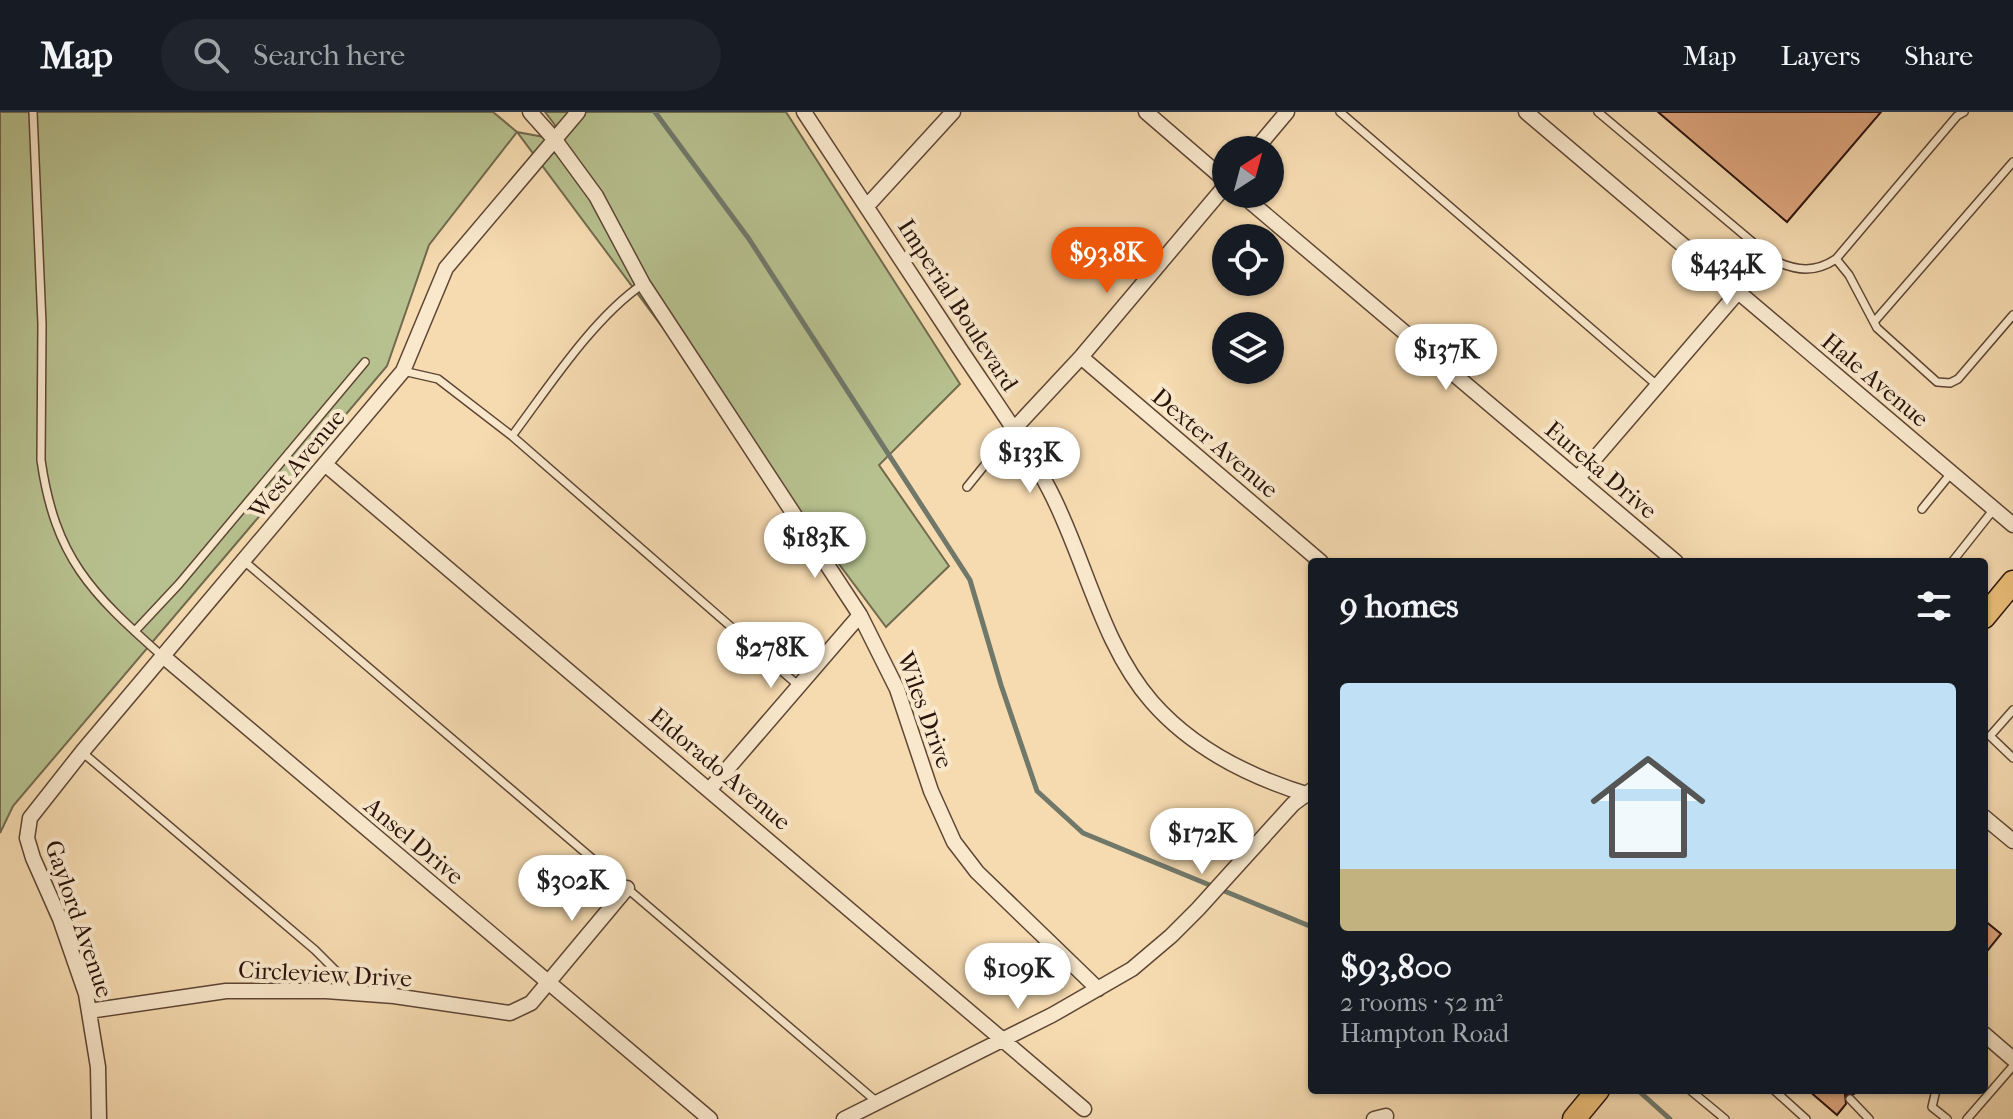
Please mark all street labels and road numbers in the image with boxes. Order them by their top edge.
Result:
street label: Imperial Boulevard [892,214,1025,397]
street label: Hale Avenue [1816,327,1934,433]
street label: Dexter Avenue [1146,382,1284,504]
street label: West Avenue [243,404,351,525]
street label: Eureka Drive [1539,415,1663,525]
street label: Wiles Drive [891,647,959,772]
street label: Eldorado Avenue [644,702,796,836]
street label: Ansel Drive [358,791,469,891]
street label: Gaylord Avenue [39,837,119,1001]
street label: Circleview Drive [237,955,413,993]

